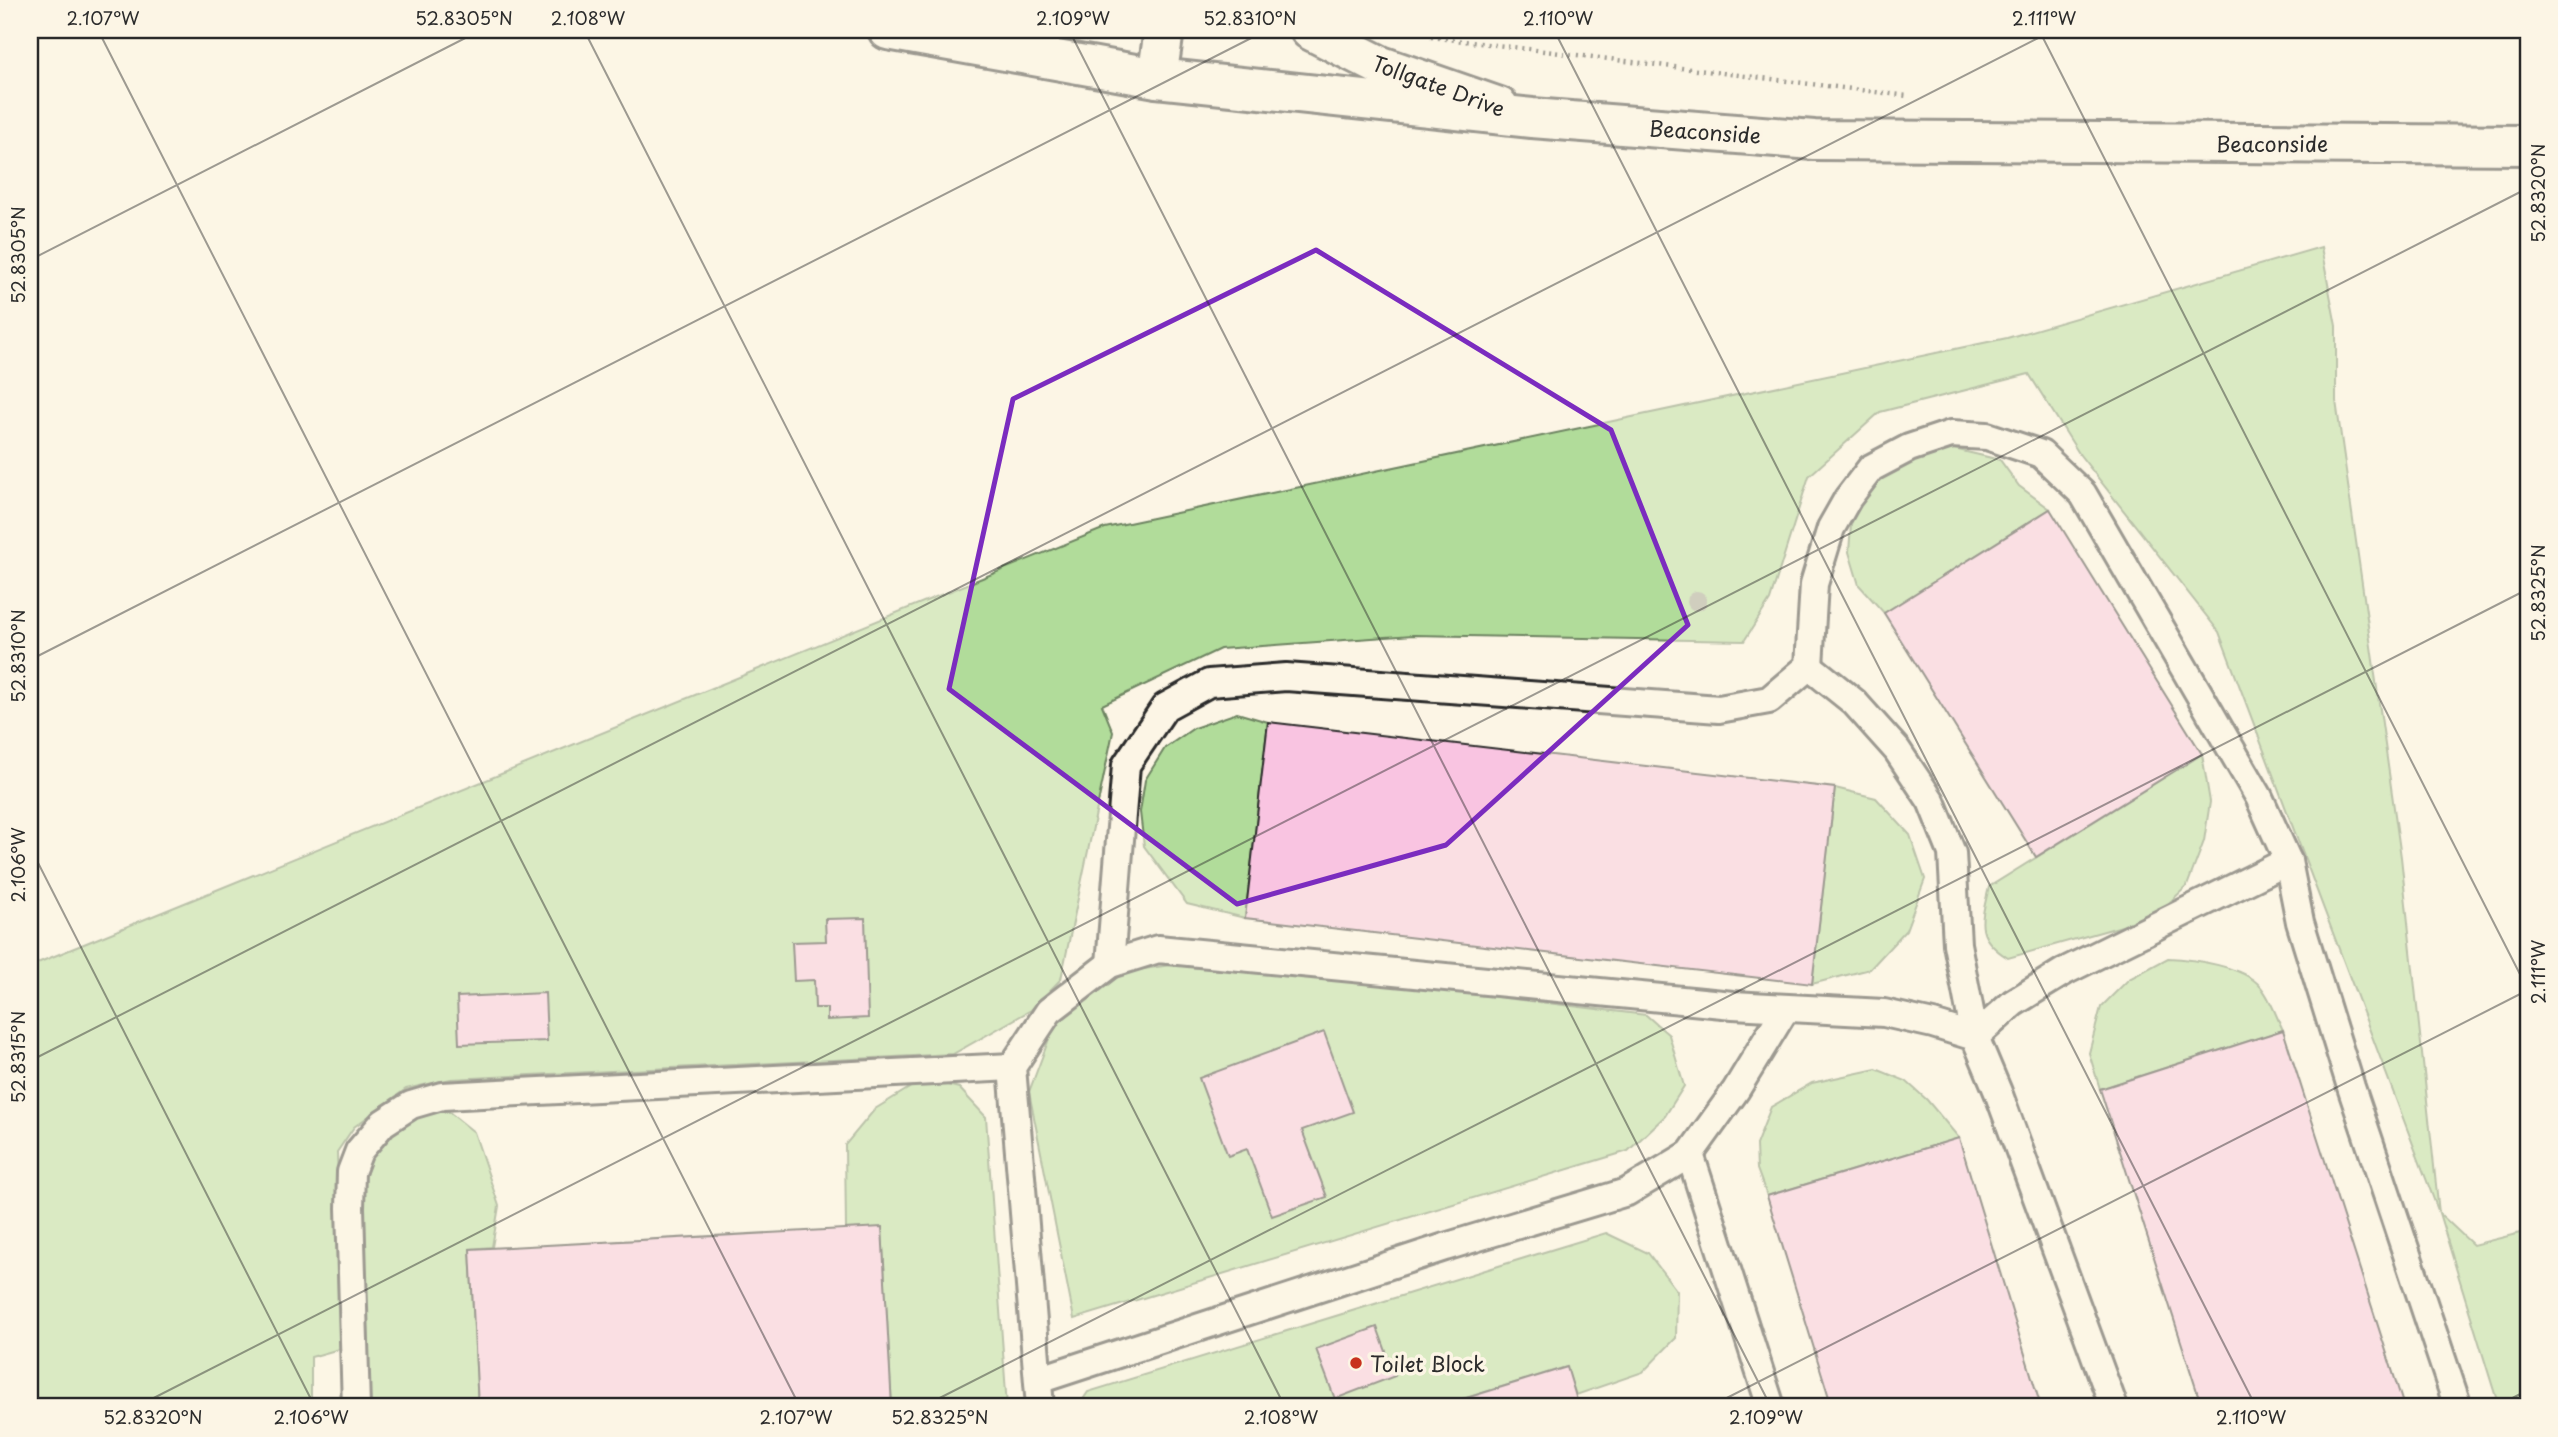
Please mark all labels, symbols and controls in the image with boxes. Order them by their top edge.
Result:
text: 2.107°W [66,4,140,31]
text: 52.8305°N [415,4,513,31]
text: 2.108°W [551,4,626,31]
text: 2.109°W [1036,4,1110,31]
text: 52.8310°N [1203,4,1297,31]
text: 2.110°W [1523,4,1594,31]
text: 2.111°W [2012,4,2077,31]
street label: Tollgate Drive [1368,46,1510,124]
street label: Beaconside [1648,111,1762,151]
street label: Beaconside [2216,127,2328,159]
text: 52.8320°N [2524,143,2551,243]
text: 52.8305°N [4,206,31,304]
text: 52.8325°N [2524,544,2551,642]
text: 52.8310°N [4,609,31,703]
text: 2.106°W [4,827,31,903]
text: 2.111°W [2524,939,2551,1004]
text: 52.8315°N [4,1011,31,1103]
place label: Toilet Block [1370,1347,1485,1379]
marker: Toilet Block [1348,1355,1364,1371]
text: 52.8320°N [103,1403,203,1430]
text: 2.106°W [273,1403,349,1430]
text: 2.107°W [759,1403,833,1430]
text: 52.8325°N [891,1403,989,1430]
text: 2.108°W [1244,1403,1319,1430]
text: 2.109°W [1729,1403,1803,1430]
text: 2.110°W [2216,1403,2287,1430]

